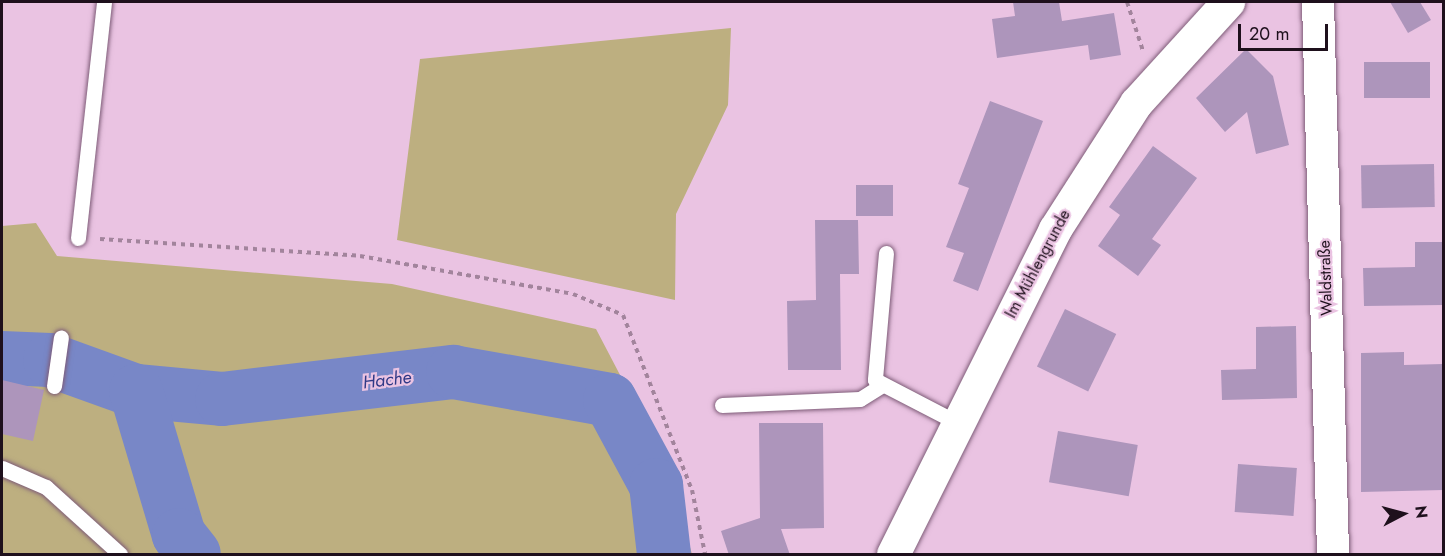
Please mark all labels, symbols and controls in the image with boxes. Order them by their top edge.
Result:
scale bar [1241,12,1331,50]
text: 20 m [1249,21,1289,47]
street label: Im Mühlengrunde [1001,206,1075,322]
street label: Waldstraße [1315,240,1337,316]
water label: Hache [361,366,413,394]
north arrow [1373,484,1433,544]
text: N [1409,505,1434,520]

